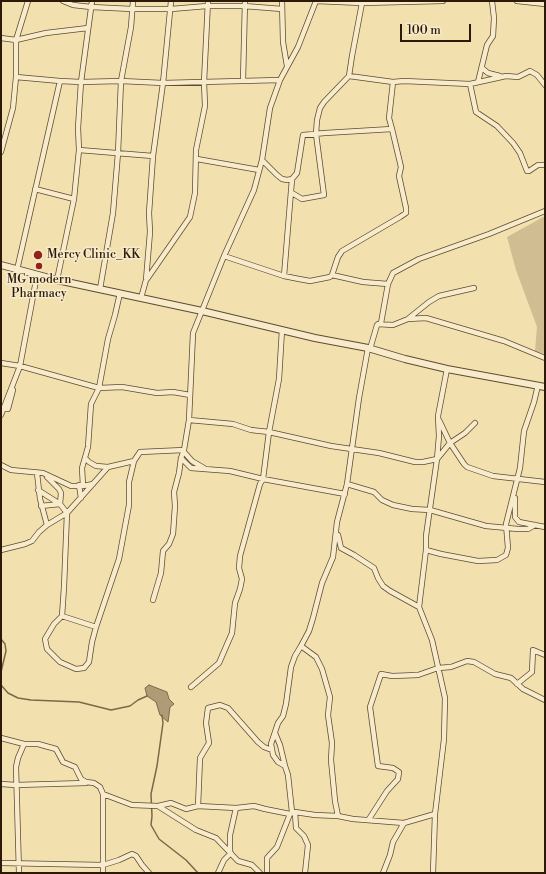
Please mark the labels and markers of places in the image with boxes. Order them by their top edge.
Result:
place label: Mercy Clinic_KK [47,248,140,262]
marker: Mercy Clinic_KK [32,249,44,261]
marker: MG modern Pharmacy [34,261,44,271]
place label: MG modern Pharmacy [7,273,71,301]

